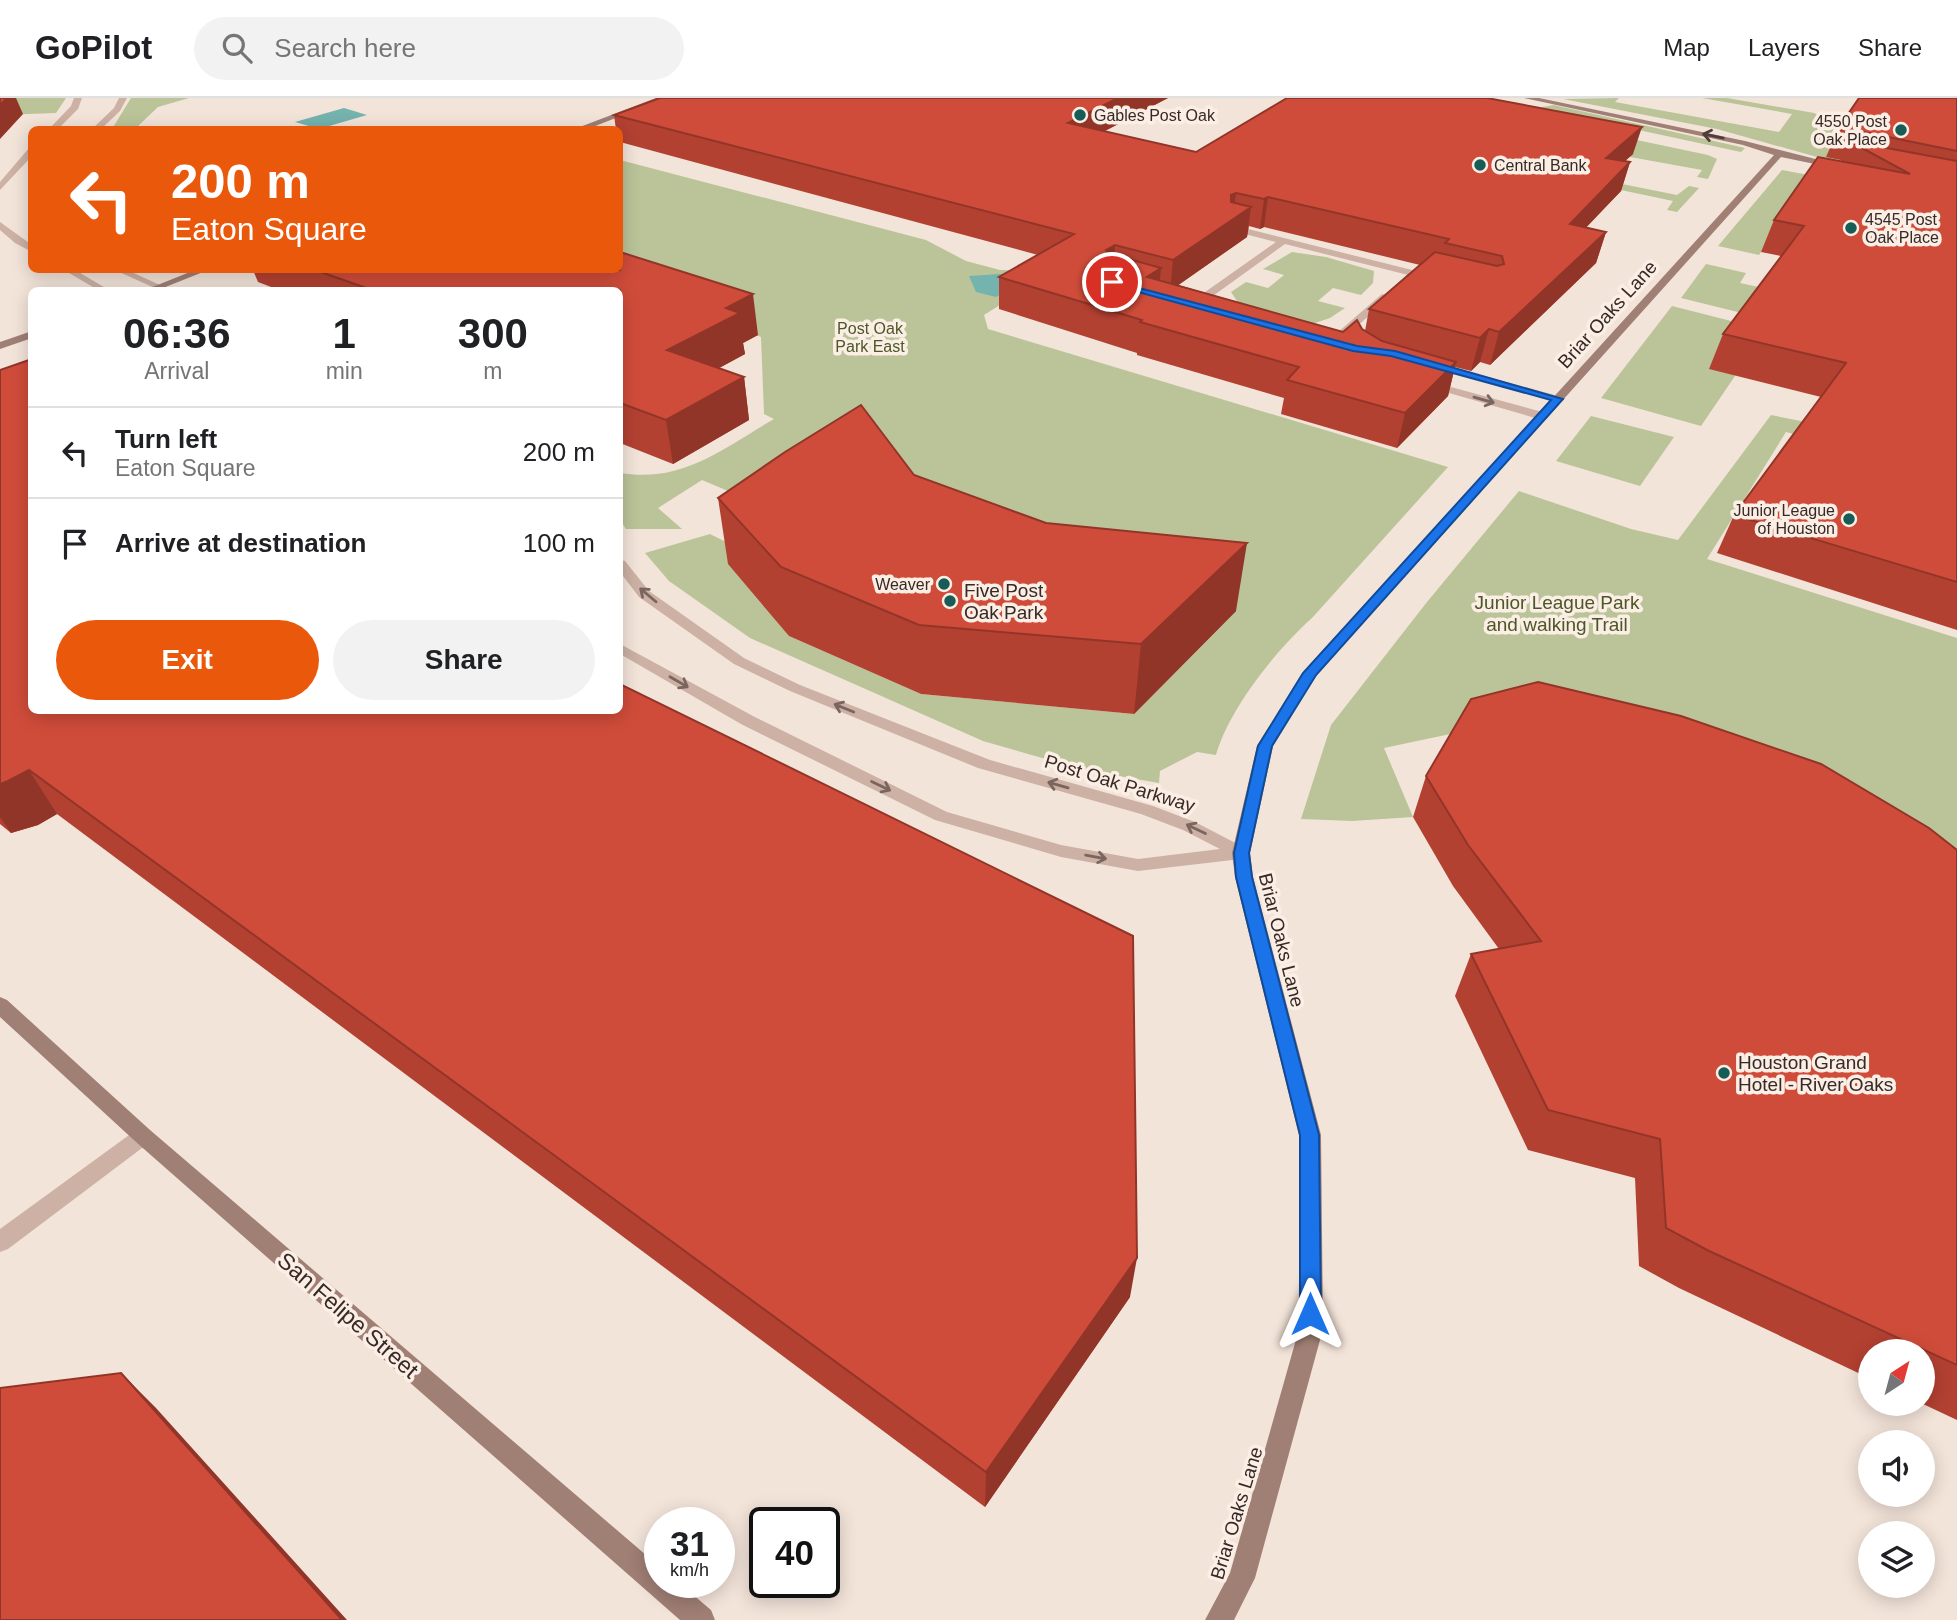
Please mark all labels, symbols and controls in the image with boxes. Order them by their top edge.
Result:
search box [194,17,684,80]
text: GoPilot [35,29,152,66]
icon: search [218,29,256,67]
text: Search here [274,33,416,63]
text: Map [1663,34,1710,61]
text: Layers [1748,34,1820,61]
text: Share [1858,34,1922,61]
marker: Gables Post Oak [1072,107,1088,123]
place label: Gables Post Oak [1094,107,1216,124]
place label: 4550 Post Oak Place [1813,113,1888,148]
marker: 4550 Post Oak Place [1893,122,1909,138]
one-way arrow [1702,129,1725,143]
icon: left [56,154,147,245]
text: 200 m [171,154,310,208]
marker: Central Bank [1472,157,1488,173]
place label: Central Bank [1494,157,1587,174]
text: Eaton Square [171,211,367,247]
place label: 4545 Post Oak Place [1865,211,1939,246]
marker: 4545 Post Oak Place [1843,220,1859,236]
pin [1082,252,1142,312]
street label: Briar Oaks Lane [1554,256,1661,372]
icon: arrive [1093,263,1131,301]
text: 06:36 [123,310,231,357]
text: 1 [332,310,356,357]
text: 300 [458,310,528,357]
park label: Post Oak Park East [835,320,905,355]
text: Arrival [144,358,209,384]
text: min [326,358,363,384]
text: m [483,358,502,384]
one-way arrow [1473,394,1495,407]
text: Turn left [115,424,217,454]
icon: left [56,434,94,472]
text: 200 m [523,437,595,467]
text: Eaton Square [115,455,256,481]
place label: Junior League of Houston [1734,502,1835,537]
marker: Junior League of Houston [1841,511,1857,527]
icon: arrive [56,525,94,563]
text: Arrive at destination [115,528,366,558]
text: 100 m [523,528,595,558]
place label: Weaver [875,576,931,593]
marker: Weaver [936,576,952,592]
place label: Five Post Oak Park [964,580,1044,623]
one-way arrow [640,588,658,603]
park label: Junior League Park and walking Trail [1475,592,1640,635]
marker: Five Post Oak Park [942,593,958,609]
button: Exit [56,620,319,700]
button: Share [333,620,595,700]
one-way arrow [668,675,688,689]
one-way arrow [834,701,856,714]
street label: Post Oak Parkway [1042,751,1198,817]
one-way arrow [1047,778,1070,791]
one-way arrow [870,780,891,793]
one-way arrow [1186,822,1206,836]
one-way arrow [1084,851,1107,865]
street label: Briar Oaks Lane [1255,871,1308,1009]
place label: Houston Grand Hotel - River Oaks [1738,1052,1893,1095]
marker: Houston Grand Hotel - River Oaks [1716,1065,1732,1081]
street label: San Felipe Street [272,1247,424,1384]
position arrow [1273,1277,1347,1351]
north arrow [1858,1339,1936,1416]
map controls [1858,1339,1935,1598]
button: sound [1858,1430,1935,1507]
street label: Briar Oaks Lane [1206,1444,1267,1582]
speed limit sign: 40 [749,1507,840,1598]
button: layers [1858,1521,1935,1598]
text: 31 [670,1524,709,1563]
text: km/h [670,1560,709,1580]

